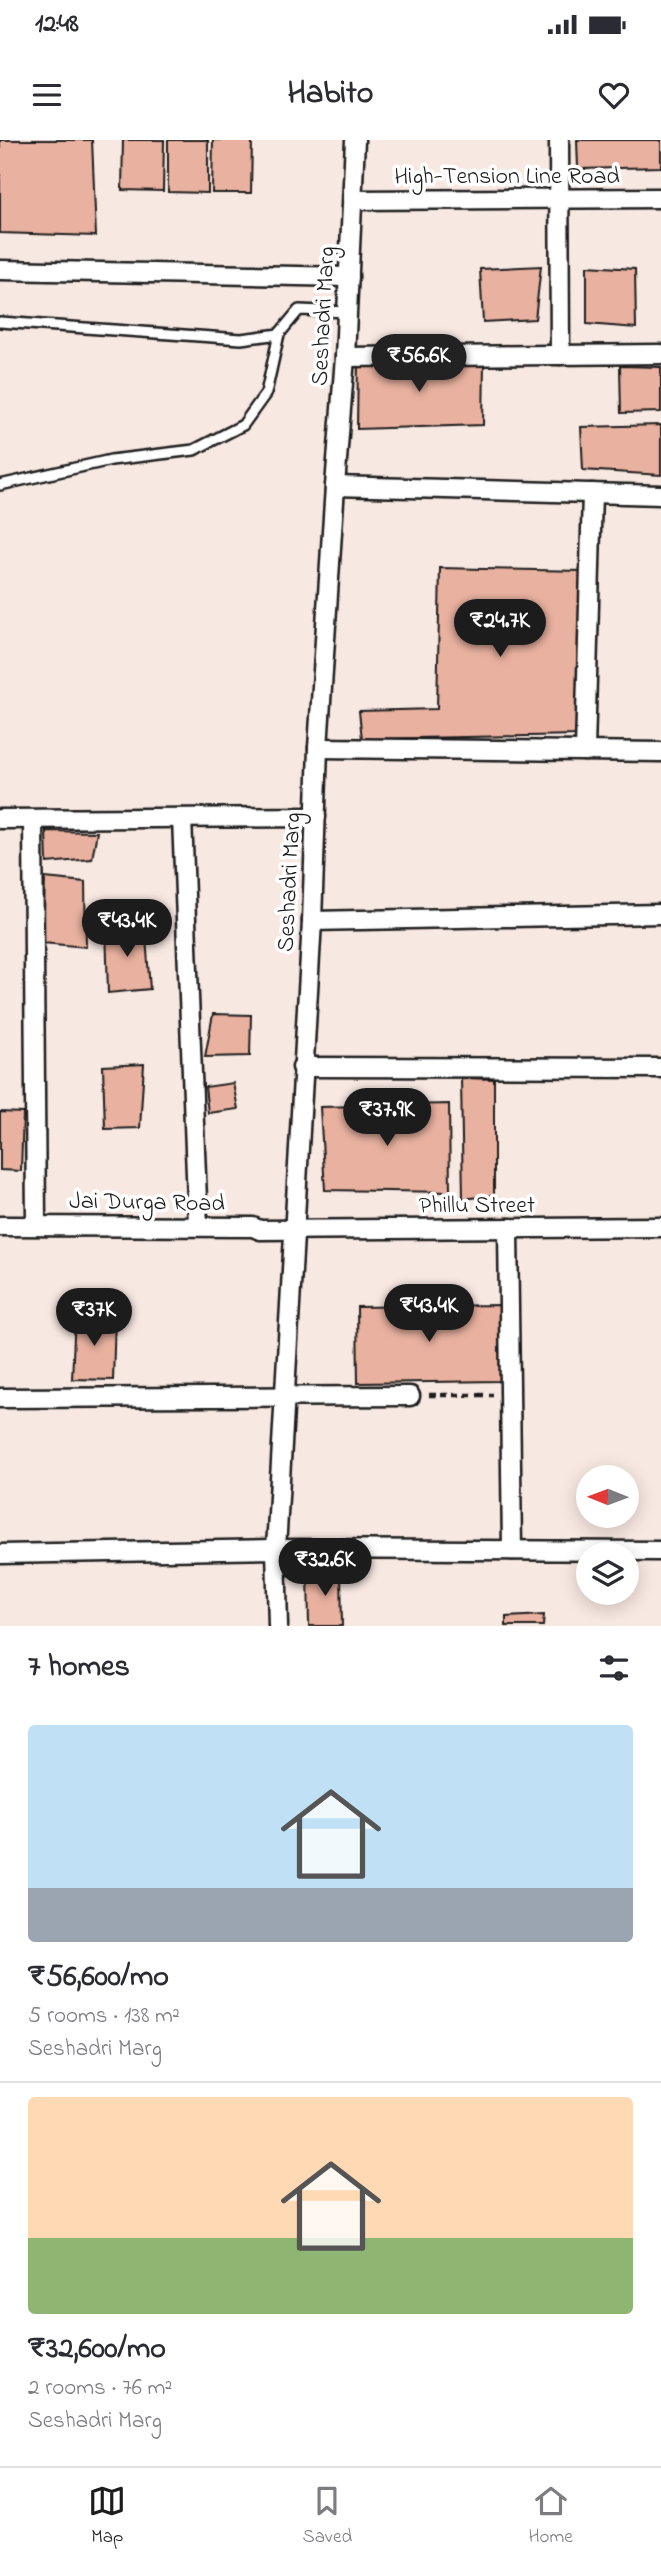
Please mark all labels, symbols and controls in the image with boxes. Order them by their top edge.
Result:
text: 12:48 [35,6,79,44]
text: Habito [288,71,373,118]
icon: menu [28,76,66,114]
icon: heart [595,76,633,114]
street label: High-Tension Line Road [394,160,620,195]
street label: Seshadri Marg [303,245,346,387]
pin: ₹56.6K [362,334,476,394]
text: ₹56.6K [387,340,451,373]
pin: ₹24.7K [443,600,557,659]
text: ₹24.7K [470,605,530,638]
street label: Seshadri Marg [269,811,312,953]
pin: ₹43.4K [70,900,184,959]
text: ₹43.4K [98,905,156,938]
pin: ₹37.9K [330,1088,444,1148]
text: ₹37.9K [359,1094,415,1127]
street label: Jai Durga Road [69,1185,226,1222]
street label: Phillu Street [419,1189,535,1224]
pin: ₹43.4K [372,1284,486,1344]
pin: ₹37K [53,1288,135,1348]
text: ₹43.4K [400,1290,458,1323]
text: ₹37K [72,1294,116,1327]
north arrow [576,1465,639,1528]
map controls [576,1465,639,1605]
pin: ₹32.6K [268,1538,382,1598]
button: layers [576,1542,639,1605]
text: ₹32.6K [295,1544,355,1577]
text: 7 homes [28,1646,130,1690]
icon: filters [595,1649,633,1687]
icon: home [268,1771,394,1897]
text: ₹56,600/mo [28,1956,169,2000]
text: 5 rooms · 138 m² [28,2000,180,2033]
text: Seshadri Marg [28,2033,162,2066]
icon: home [268,2143,394,2269]
text: ₹32,600/mo [28,2328,166,2372]
text: 2 rooms · 76 m² [28,2372,172,2405]
text: Seshadri Marg [28,2405,162,2438]
tab: Map [88,2482,126,2551]
tab: Saved [303,2482,352,2551]
tab: Home [529,2482,573,2551]

